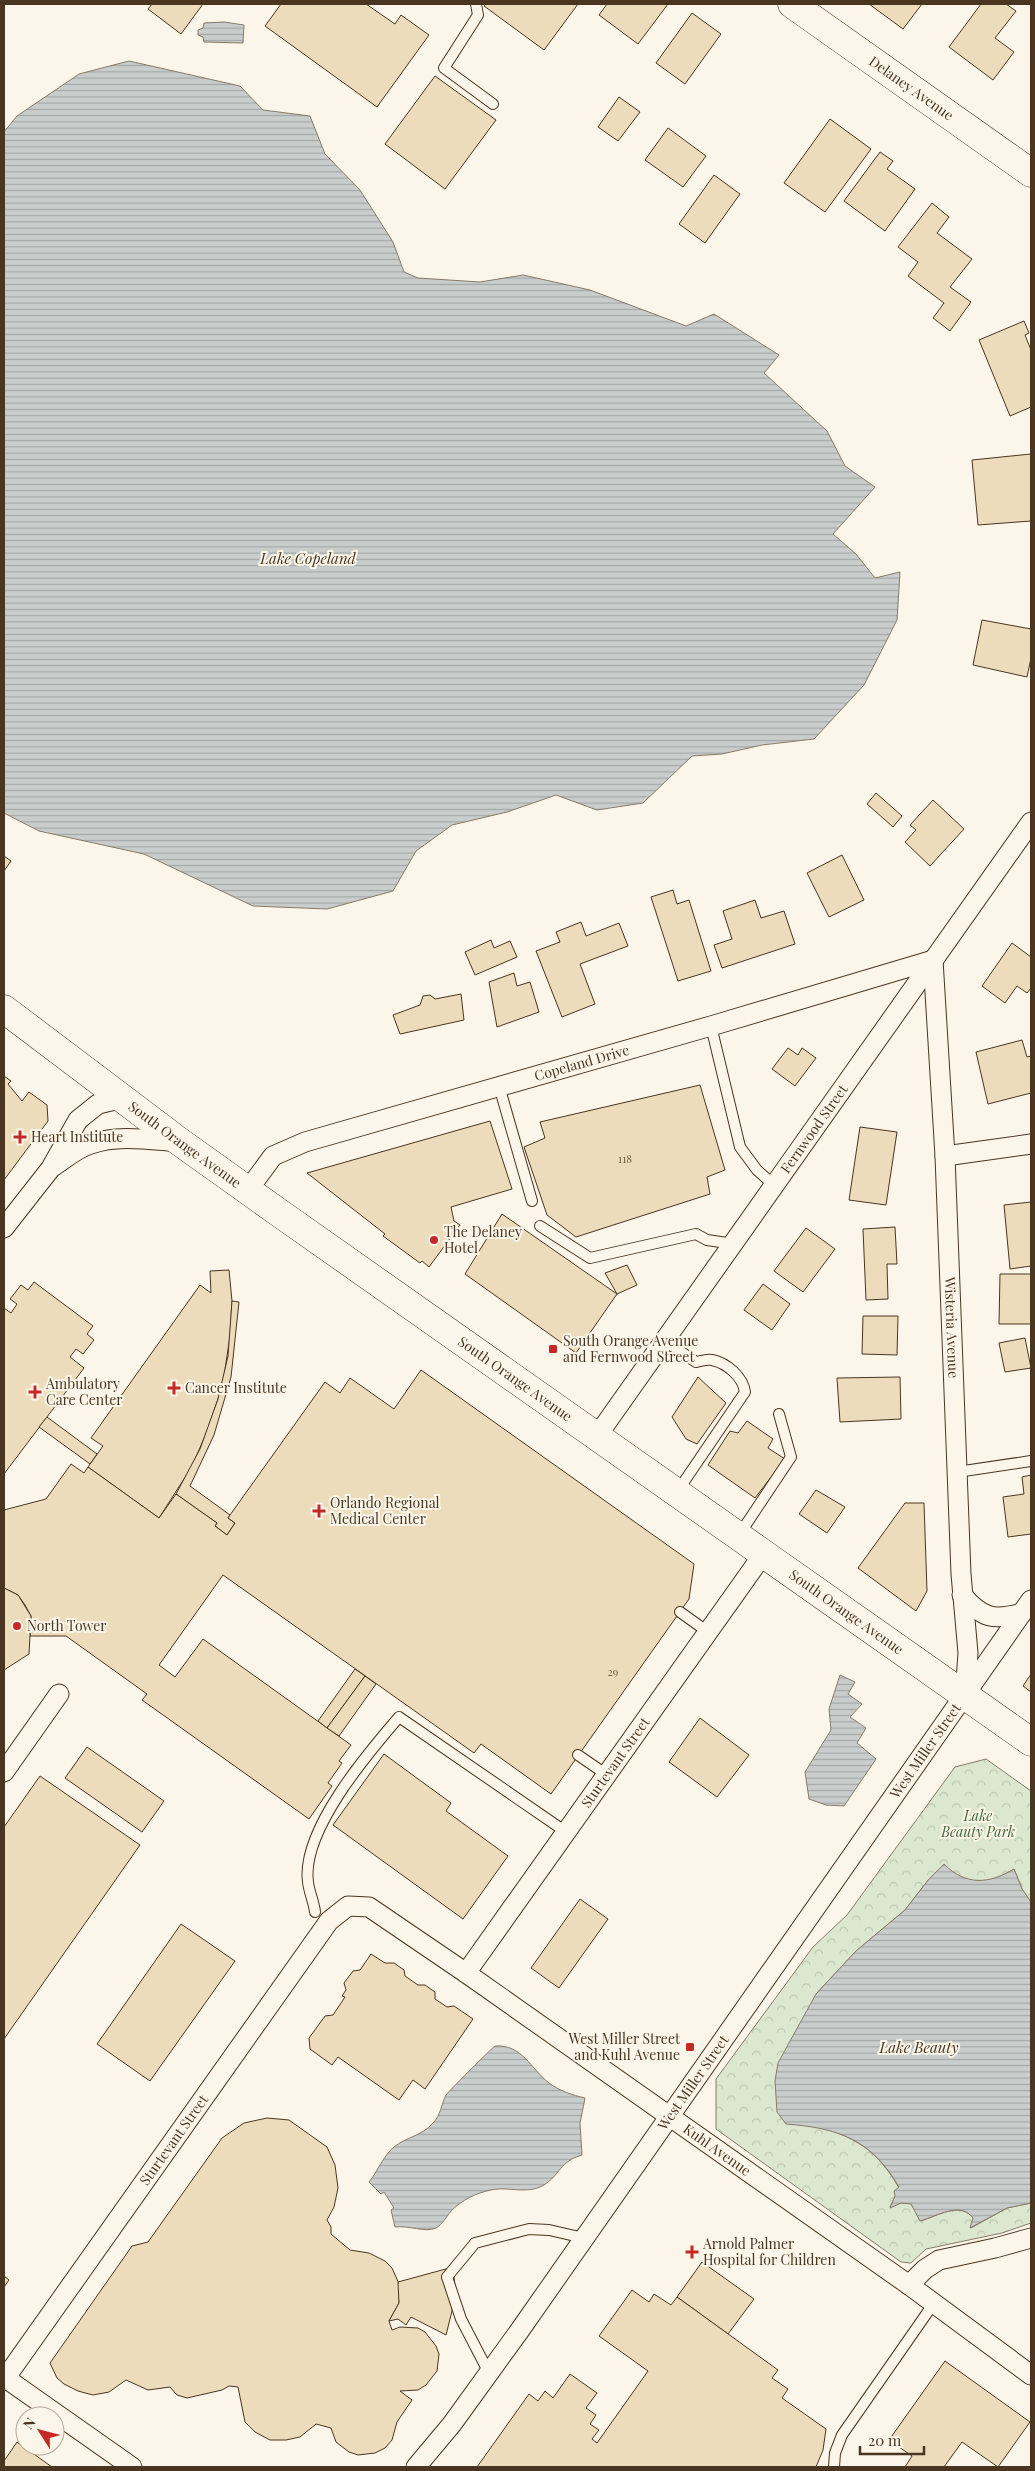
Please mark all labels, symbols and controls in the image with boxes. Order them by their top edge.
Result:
street label: Delaney Avenue [865,51,958,124]
water label: Lake Copeland [259,548,357,568]
street label: Copeland Drive [532,1040,631,1085]
street label: Fernwood Street [776,1080,852,1177]
street label: South Orange Avenue [125,1096,245,1192]
place label: Heart Institute [31,1127,123,1146]
marker: Heart Institute [13,1130,27,1144]
house number: 118 [618,1151,632,1166]
place label: The Delaney Hotel [444,1222,522,1257]
marker: The Delaney Hotel [428,1234,440,1246]
street label: Wisteria Avenue [941,1276,963,1378]
place label: South Orange Avenue and Fernwood Street [563,1331,698,1366]
street label: South Orange Avenue [455,1332,576,1425]
marker: South Orange Avenue and Fernwood Street [547,1343,559,1355]
place label: Ambulatory Care Center [45,1374,123,1409]
place label: Cancer Institute [185,1378,287,1397]
marker: Cancer Institute [167,1381,181,1395]
marker: Ambulatory Care Center [28,1385,42,1399]
place label: Orlando Regional Medical Center [330,1493,440,1528]
marker: Orlando Regional Medical Center [312,1504,326,1518]
street label: South Orange Avenue [786,1565,907,1658]
place label: North Tower [27,1616,107,1635]
marker: North Tower [11,1620,23,1632]
house number: 29 [608,1664,619,1679]
street label: West Miller Street [885,1699,965,1803]
street label: Sturtevant Street [576,1712,654,1811]
park label: Lake Beauty Park [940,1806,1015,1841]
place label: West Miller Street and Kuhl Avenue [567,2029,681,2064]
street label: West Miller Street [652,2030,733,2134]
water label: Lake Beauty [878,2037,959,2057]
marker: West Miller Street and Kuhl Avenue [684,2041,696,2053]
street label: Sturtevant Street [135,2090,213,2189]
street label: Kuhl Avenue [680,2119,755,2180]
place label: Arnold Palmer Hospital for Children [702,2234,836,2269]
marker: Arnold Palmer Hospital for Children [685,2245,699,2259]
north arrow [15,2406,65,2456]
text: N [18,2413,40,2433]
scale bar [860,2424,924,2456]
text: 20 m [868,2430,902,2450]

